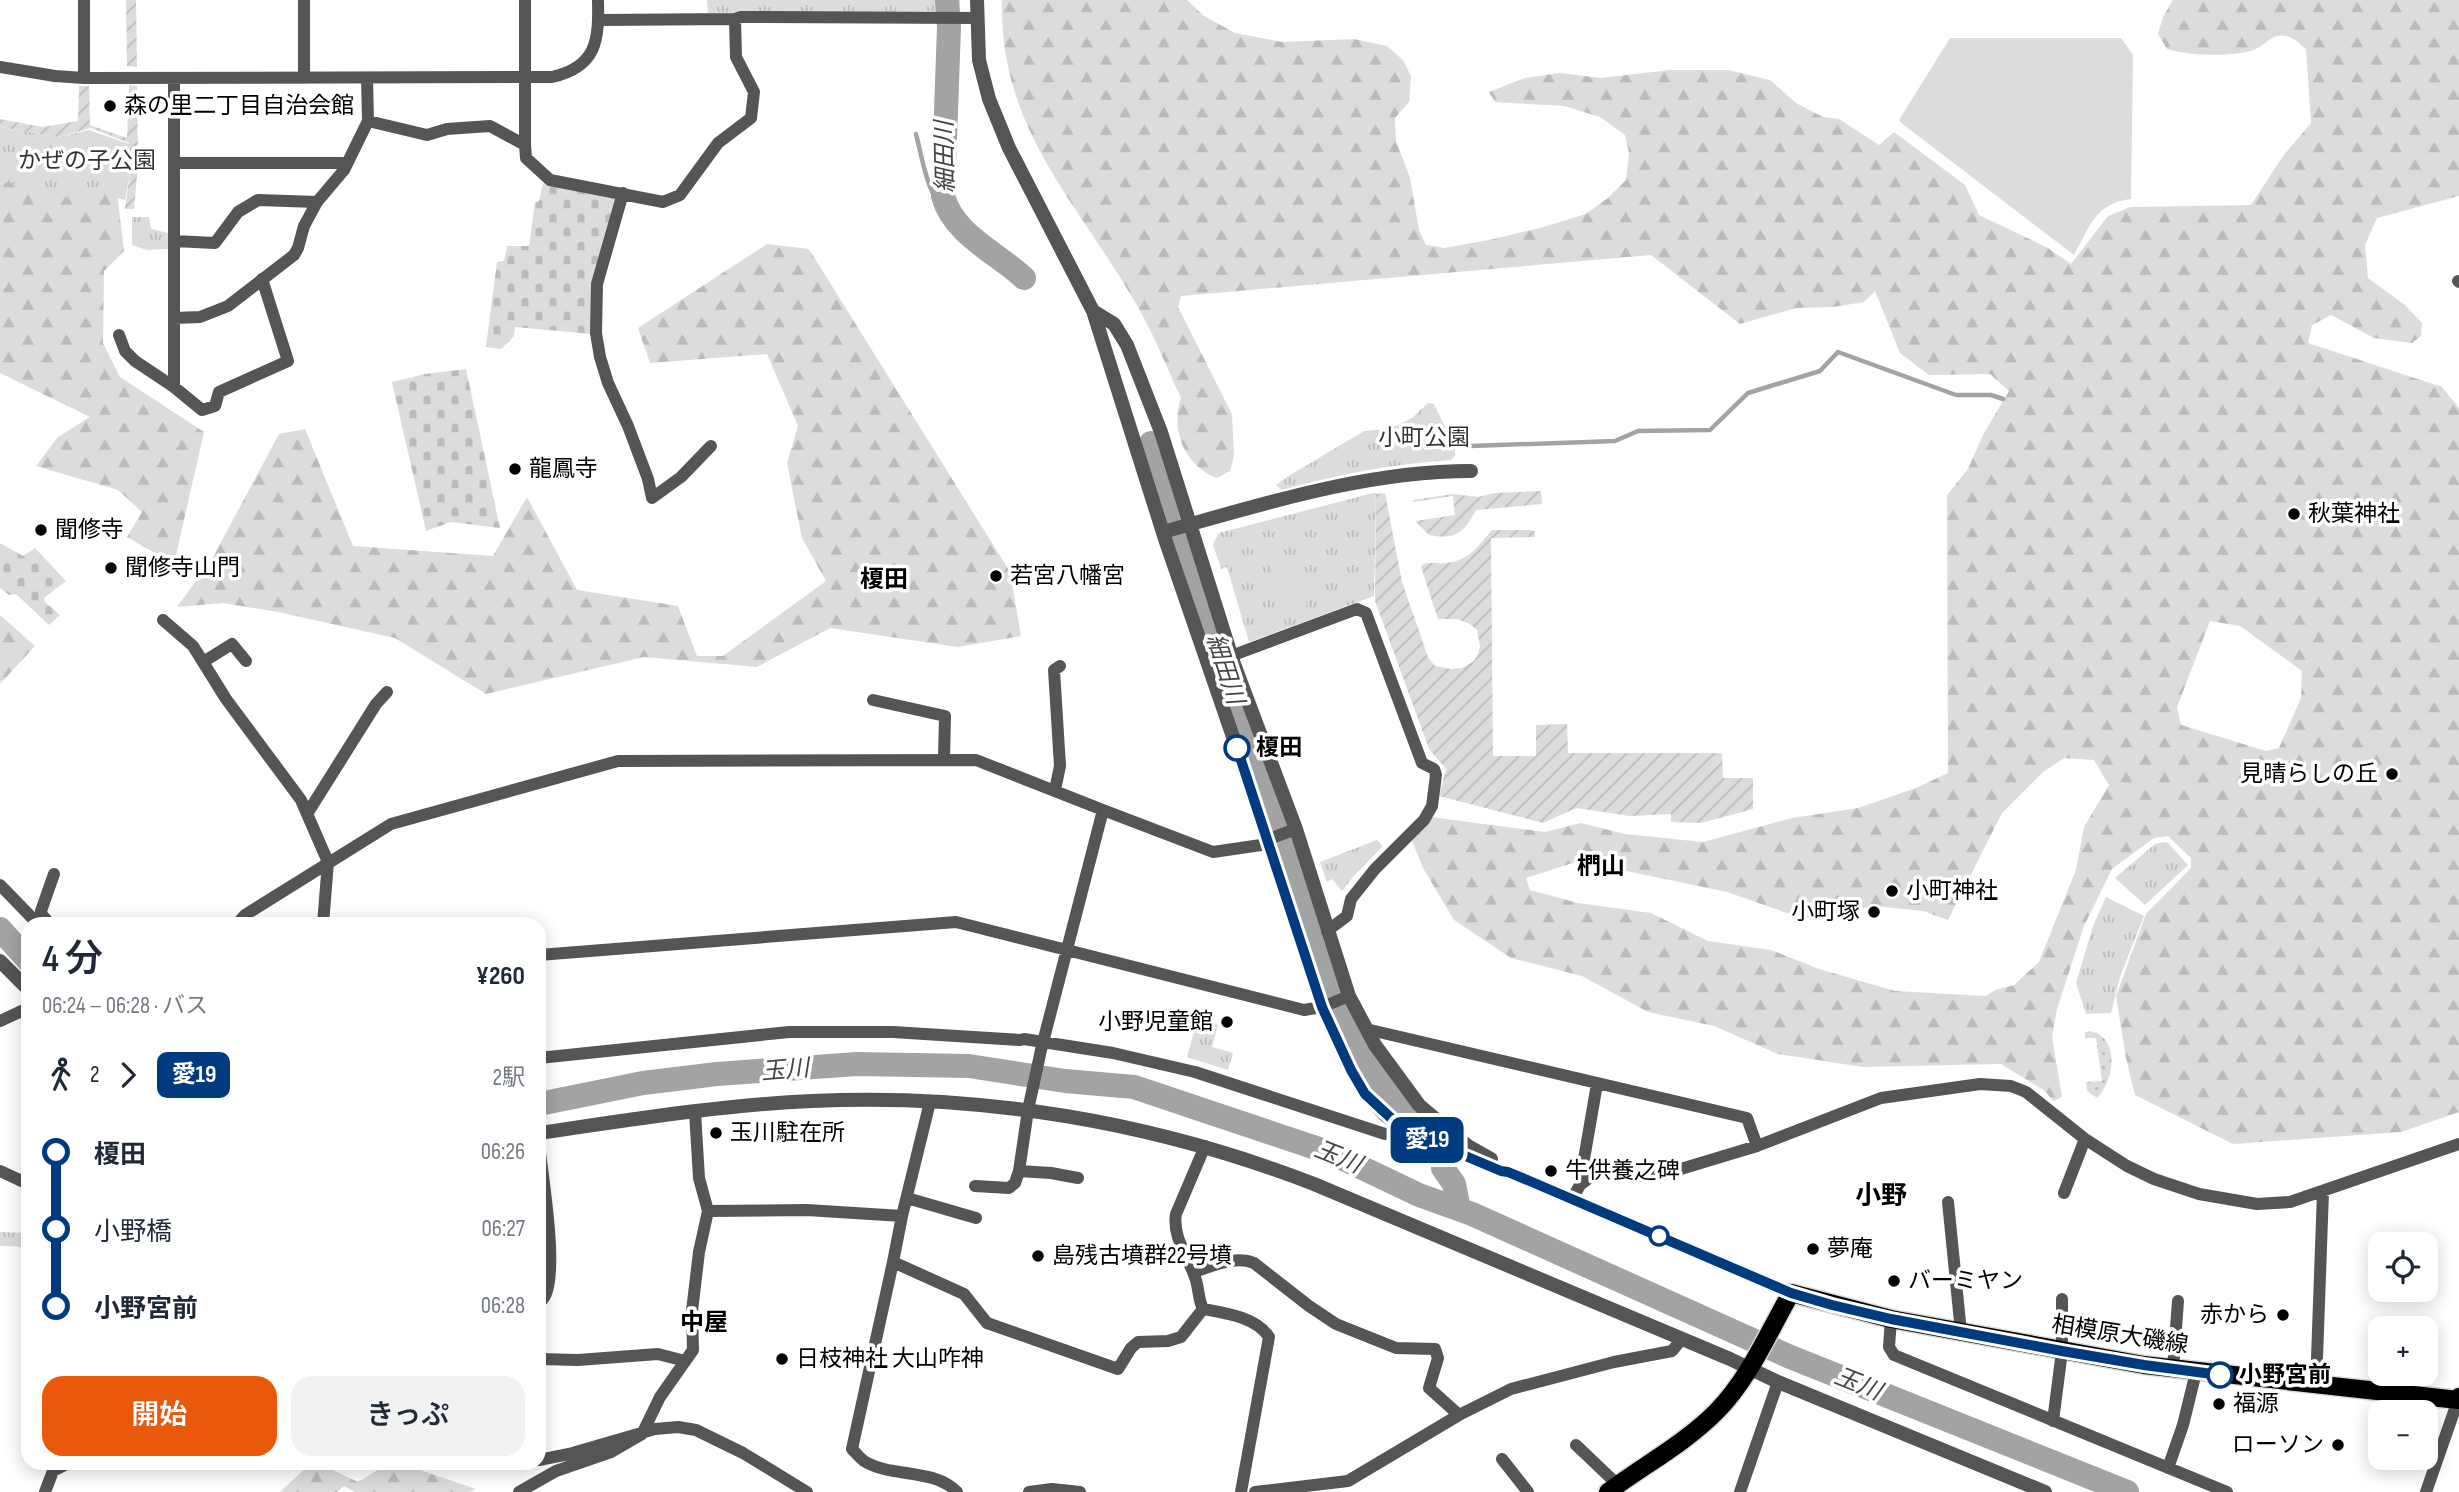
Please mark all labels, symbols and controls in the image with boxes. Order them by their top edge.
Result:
place label: 森の里二丁目自治会館 [124,92,354,120]
marker: 森の里二丁目自治会館 [102,98,118,114]
water label: 細田川 [930,118,960,193]
park label: かぜの子公園 [18,147,156,175]
park label: 小町公園 [1378,424,1470,452]
place label: 龍鳳寺 [529,455,598,483]
marker: 龍鳳寺 [507,461,523,477]
place label: 秋葉神社 [2308,500,2400,528]
marker: 秋葉神社 [2286,506,2302,522]
place label: 聞修寺 [55,516,124,544]
marker: 聞修寺 [33,522,49,538]
place label: 聞修寺山門 [125,554,240,582]
marker: 聞修寺山門 [103,560,119,576]
place label: 若宮八幡宮 [1010,562,1125,590]
district label: 榎田 [860,565,908,594]
marker: 若宮八幡宮 [988,568,1004,584]
water label: 細田川 [1200,630,1251,711]
place label: 榎田 [1256,734,1302,762]
marker: 榎田 [1224,735,1250,761]
place label: 見晴らしの丘 [2240,760,2378,788]
marker: 見晴らしの丘 [2384,766,2400,782]
district label: 椚山 [1577,852,1625,881]
place label: 小町神社 [1906,877,1998,905]
marker: 小町神社 [1884,883,1900,899]
place label: 小町塚 [1791,898,1860,926]
marker: 小町塚 [1866,904,1882,920]
text: 4 分 [42,937,103,982]
text: ¥260 [476,961,525,992]
text: 06:24 – 06:28 · バス [42,992,208,1020]
place label: 小野児童館 [1098,1008,1213,1036]
marker: 小野児童館 [1219,1014,1235,1030]
water label: 玉川 [760,1053,813,1087]
icon: walk [42,1056,80,1094]
icon: forward [109,1056,147,1094]
text: 愛19 [171,1060,216,1089]
text: 2 [90,1061,99,1089]
text: 2駅 [493,1064,525,1092]
line badge: 愛19 [1387,1117,1467,1163]
place label: 玉川駐在所 [730,1119,845,1147]
marker: 玉川駐在所 [708,1125,724,1141]
text: 愛19 [1405,1125,1449,1154]
water label: 玉川 [1310,1135,1368,1181]
text: 06:26 [481,1138,525,1166]
text: 榎田 [94,1140,146,1171]
place label: 牛供養之碑 [1565,1157,1680,1185]
marker: 牛供養之碑 [1543,1163,1559,1179]
district label: 小野 [1855,1181,1907,1212]
text: 06:27 [482,1215,525,1243]
text: 小野橋 [94,1217,172,1248]
unlabelled marker [1649,1226,1669,1246]
map controls [2368,1232,2438,1470]
button: locate [2368,1232,2438,1302]
place label: 夢庵 [1827,1235,1873,1263]
marker: 夢庵 [1805,1241,1821,1257]
place label: 島残古墳群22号墳 [1052,1242,1232,1270]
marker: 島残古墳群22号墳 [1030,1248,1046,1264]
place label: バーミヤン [1908,1267,2023,1295]
marker: バーミヤン [1886,1273,1902,1289]
text: 06:28 [481,1292,525,1320]
text: 小野宮前 [94,1294,198,1325]
place label: 赤から [2200,1301,2269,1329]
marker: 赤から [2275,1307,2291,1323]
district label: 中屋 [680,1308,728,1337]
street label: 相模原大磯線 [2050,1310,2190,1360]
button: + [2368,1316,2438,1386]
place label: 日枝神社 大山咋神 [796,1345,984,1373]
marker: 日枝神社 大山咋神 [774,1351,790,1367]
place label: 小野宮前 [2239,1361,2331,1389]
water label: 玉川 [1830,1362,1888,1408]
marker: 小野宮前 [2207,1362,2233,1388]
button: 開始 [42,1376,277,1456]
button: きっぷ [291,1376,525,1456]
place label: 福源 [2233,1390,2279,1418]
marker: 福源 [2211,1396,2227,1412]
button: − [2368,1400,2438,1470]
place label: ローソン [2232,1431,2324,1459]
marker: ローソン [2330,1437,2346,1453]

